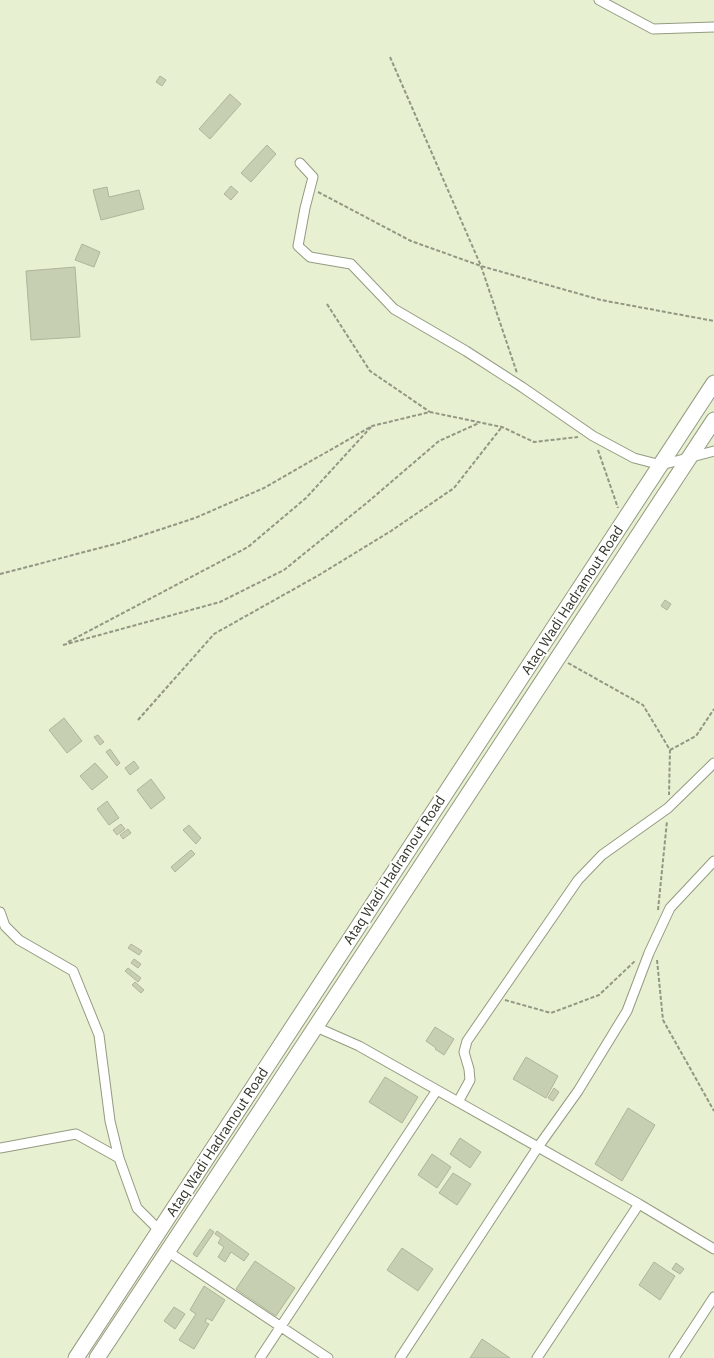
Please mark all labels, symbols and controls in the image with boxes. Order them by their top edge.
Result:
street label: Ataq Wadi Hadramout Road [517,522,627,678]
street label: Ataq Wadi Hadramout Road [339,792,449,948]
street label: Ataq Wadi Hadramout Road [162,1064,272,1220]

